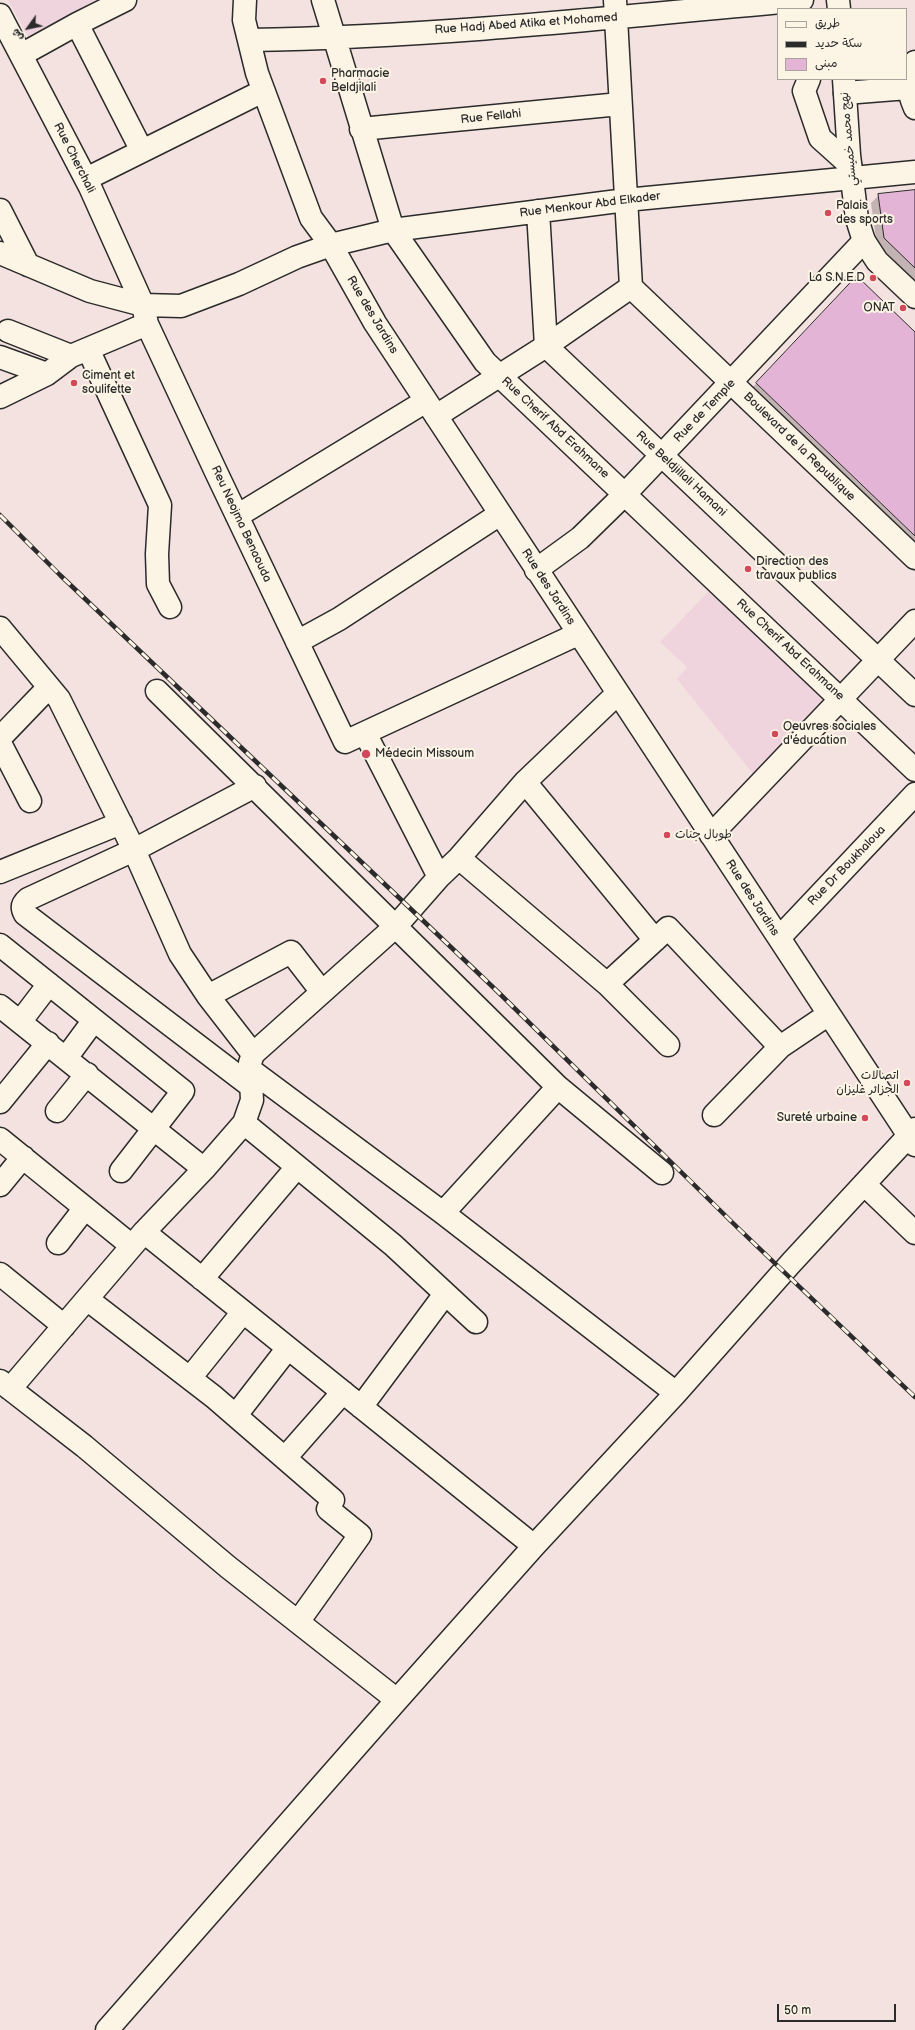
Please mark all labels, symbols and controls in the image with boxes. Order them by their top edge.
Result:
north arrow [8,8,48,48]
legend [777,8,907,80]
street label: Rue Hadj Abed Atika et Mohamed [434,10,618,38]
text: طريق [815,16,840,31]
text: ش [9,26,26,43]
text: سكة حديد [815,36,862,51]
text: مبنى [815,56,838,71]
place label: Pharmacie Beldjilali [331,67,389,95]
marker: Pharmacie Beldjilali [318,76,328,86]
street label: نهج محمد خميستي [838,91,860,187]
street label: Rue Fellahi [460,107,522,127]
street label: Rue Cherchali [50,120,98,196]
street label: Rue Menkour Abd Elkader [519,189,661,221]
place label: Palais des sports [836,199,893,227]
marker: Palais des sports [823,208,833,218]
place label: La S.N.E.D [809,271,865,285]
marker: La S.N.E.D [868,273,878,283]
street label: Rue des Jardins [343,274,401,356]
place label: ONAT [864,301,895,315]
marker: ONAT [898,303,908,313]
place label: Ciment et soulifette [82,369,135,397]
street label: Rue Cherif Abd Erahmane [498,374,612,482]
street label: Rue de Temple [671,376,739,446]
marker: Ciment et soulifette [69,378,79,388]
street label: Boulevard de la Republique [740,390,858,504]
street label: Rue Beldjillali Hamani [633,428,729,520]
street label: Reu Neojma Benaouda [208,463,274,585]
street label: Rue des Jardins [518,546,578,628]
place label: Direction des travaux publics [756,555,837,583]
marker: Direction des travaux publics [743,564,753,574]
street label: Rue Cherif Abd Erahmane [733,596,847,704]
place label: Oeuvres sociales d'éducation [783,720,876,748]
marker: Oeuvres sociales d'éducation [770,729,780,739]
place label: Médecin Missoum [375,747,474,761]
marker: Médecin Missoum [360,748,372,760]
street label: Rue Dr Boukhaloua [805,823,889,909]
place label: طوبال جنات [675,828,732,842]
marker: طوبال جنات [662,830,672,840]
street label: Rue des Jardins [722,857,782,939]
place label: اتصالات الجزائر غليزان [836,1069,899,1097]
marker: اتصالات الجزائر غليزان [902,1078,912,1088]
place label: Sureté urbaine [777,1111,857,1125]
marker: Sureté urbaine [860,1113,870,1123]
scale bar [779,1996,898,2022]
text: 50 m [784,2003,811,2018]

